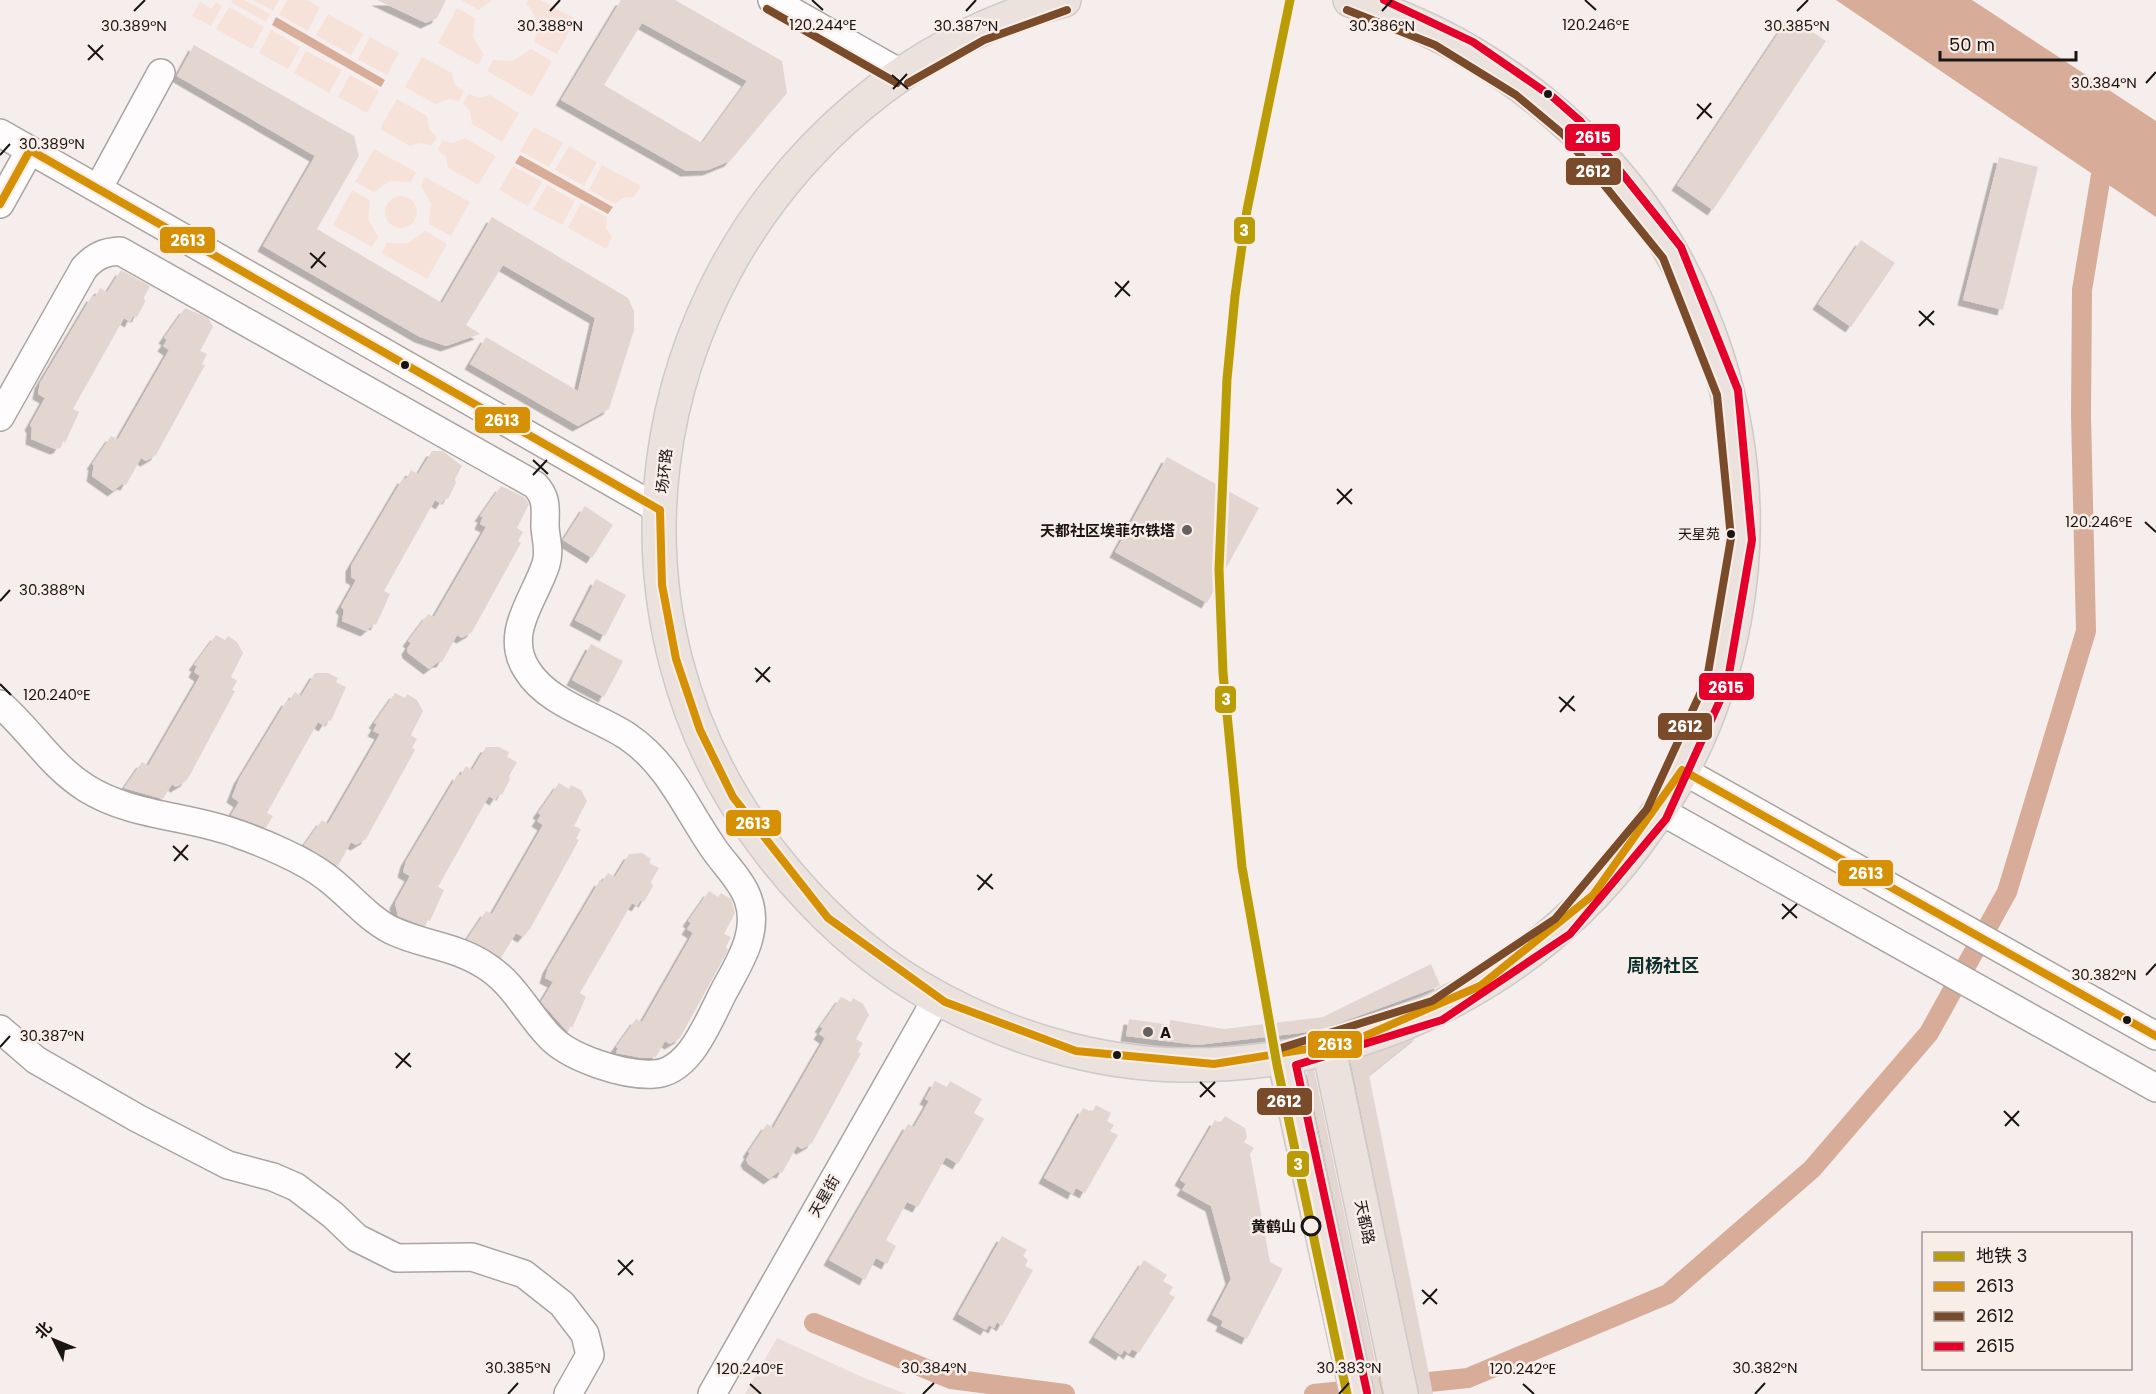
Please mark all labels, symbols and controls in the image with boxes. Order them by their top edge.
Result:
text: 120.244°E [789,14,857,35]
text: 120.246°E [1562,14,1630,35]
text: 30.389°N [101,15,167,36]
text: 30.388°N [517,15,583,36]
text: 30.387°N [934,15,998,36]
text: 30.386°N [1349,15,1415,36]
text: 30.385°N [1764,15,1830,36]
scale bar [1940,24,2076,62]
text: 50 m [1949,32,1995,57]
text: 30.384°N [2071,72,2137,93]
unlabelled marker [1542,88,1554,100]
line badge: 2615 [1564,123,1621,152]
text: 2615 [1575,126,1611,149]
text: 30.389°N [19,133,85,154]
line badge: 2612 [1565,157,1622,186]
text: 2612 [1576,160,1610,183]
line badge: 3 [1233,216,1256,245]
text: 3 [1239,219,1249,242]
line badge: 2613 [159,226,216,254]
text: 2613 [170,229,206,252]
unlabelled marker [399,359,411,371]
line badge: 2613 [474,406,531,434]
text: 2613 [484,409,520,432]
street label: 场环路 [651,448,677,494]
text: 120.246°E [2065,511,2133,532]
place label: 天都社区埃菲尔铁塔 [1040,520,1175,541]
marker: 天都社区埃菲尔铁塔 [1180,523,1194,537]
place label: 天星苑 [1678,524,1720,544]
marker: 天星苑 [1725,528,1737,540]
text: 30.388°N [19,579,85,600]
line badge: 2615 [1698,672,1755,701]
text: 2615 [1708,676,1744,699]
text: 120.240°E [23,684,91,705]
line badge: 3 [1214,685,1237,714]
text: 3 [1221,688,1231,711]
line badge: 2612 [1657,712,1713,741]
text: 2612 [1668,715,1702,738]
line badge: 2613 [725,809,782,837]
text: 2613 [735,812,771,835]
line badge: 2613 [1837,859,1894,887]
text: 2613 [1848,862,1884,885]
district label: 周杨社区 [1627,953,1699,978]
text: 30.382°N [2071,964,2137,985]
unlabelled marker [2121,1014,2133,1026]
place label: A [1160,1022,1171,1043]
text: 30.387°N [20,1025,84,1046]
marker: A [1141,1025,1155,1039]
line badge: 2613 [1307,1030,1363,1059]
text: 2613 [1317,1033,1353,1056]
unlabelled marker [1111,1049,1123,1061]
line badge: 2612 [1256,1087,1313,1116]
text: 2612 [1267,1090,1301,1113]
line badge: 3 [1286,1150,1310,1178]
text: 3 [1293,1153,1303,1176]
street label: 天星街 [804,1171,844,1221]
street label: 天都路 [1350,1198,1380,1246]
place label: 黄鹤山 [1251,1216,1296,1237]
marker: 黄鹤山 [1301,1216,1321,1236]
legend [1922,1232,2132,1370]
text: 地铁 3 [1976,1243,2027,1268]
text: 2613 [1976,1273,2014,1298]
text: 2612 [1976,1303,2014,1328]
north arrow [24,1310,84,1370]
text: 北 [30,1316,57,1344]
text: 2615 [1976,1333,2015,1358]
text: 30.385°N [485,1357,551,1378]
text: 30.384°N [901,1357,967,1378]
text: 30.383°N [1316,1357,1382,1378]
text: 30.382°N [1732,1357,1798,1378]
text: 120.240°E [716,1358,784,1379]
text: 120.242°E [1490,1358,1556,1379]

